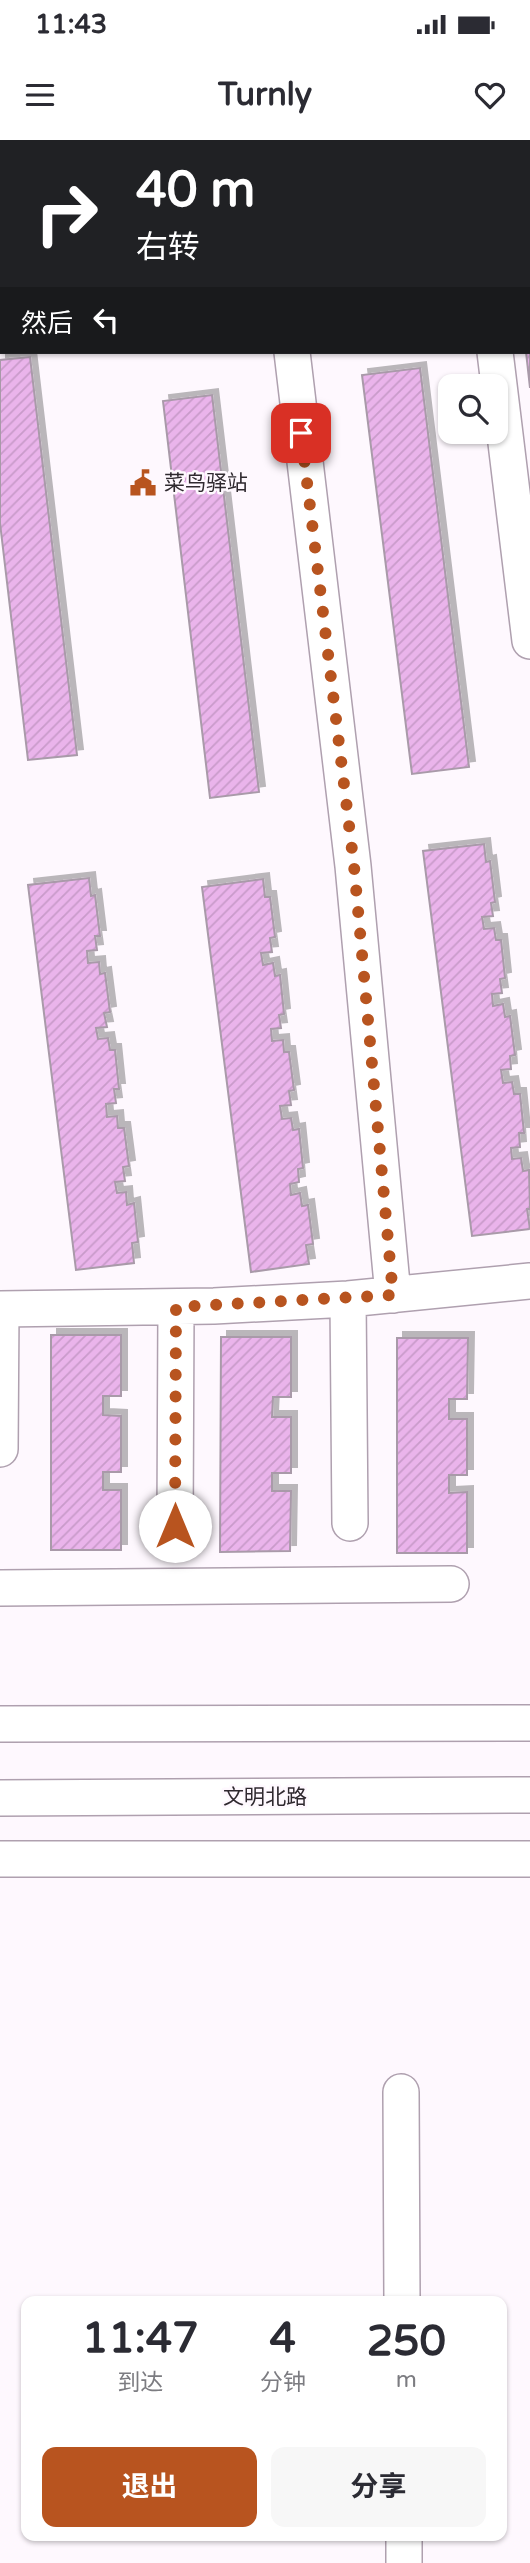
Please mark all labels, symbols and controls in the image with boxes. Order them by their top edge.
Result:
text: 11:43 [35,9,107,40]
icon: menu [21,76,59,114]
text: Turnly [218,76,312,114]
icon: heart [471,76,509,114]
text: 40 m [136,161,255,220]
icon: right [21,168,112,259]
text: 右转 [136,229,200,267]
icon: left [87,301,125,339]
text: 然后 [21,308,73,339]
map controls [438,374,508,444]
button: search [438,374,508,444]
pin [271,403,331,463]
icon: arrive [282,414,320,452]
public building icon: 菜鸟驿站 [128,468,158,498]
place label: 菜鸟驿站 [164,471,248,496]
position arrow [138,1489,212,1563]
street label: 文明北路 [223,1785,307,1810]
text: 11:47 [82,2313,199,2364]
text: 4 [269,2313,296,2364]
text: 250 [367,2316,446,2367]
text: m [396,2366,417,2394]
text: 到达 [117,2369,163,2397]
text: 分钟 [260,2369,306,2397]
button: 退出 [42,2447,257,2527]
button: 分享 [271,2447,486,2527]

